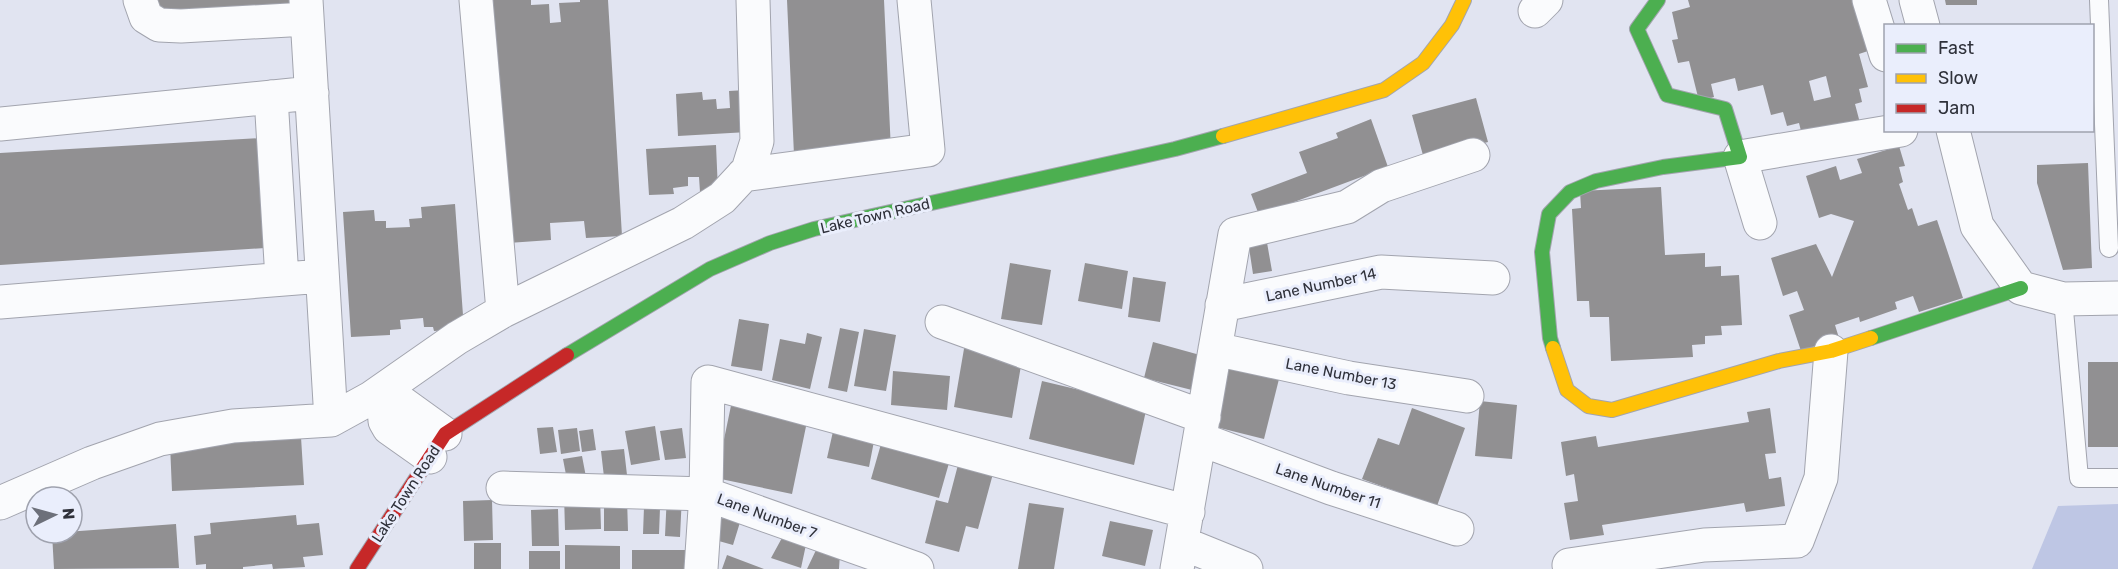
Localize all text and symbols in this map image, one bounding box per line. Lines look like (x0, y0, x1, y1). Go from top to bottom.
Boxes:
legend (1884, 24, 2094, 132)
text: Fast (1938, 37, 1974, 59)
text: Slow (1938, 67, 1978, 89)
text: Jam (1938, 97, 1975, 119)
street label: Lake Town Road (819, 195, 931, 237)
street label: Lane Number 14 (1264, 264, 1378, 306)
street label: Lane Number 13 (1284, 354, 1398, 394)
street label: Lake Town Road (368, 442, 444, 546)
street label: Lane Number 11 (1273, 460, 1383, 512)
north arrow (24, 485, 84, 545)
street label: Lane Number 7 (715, 490, 820, 542)
text: N (58, 507, 78, 520)

